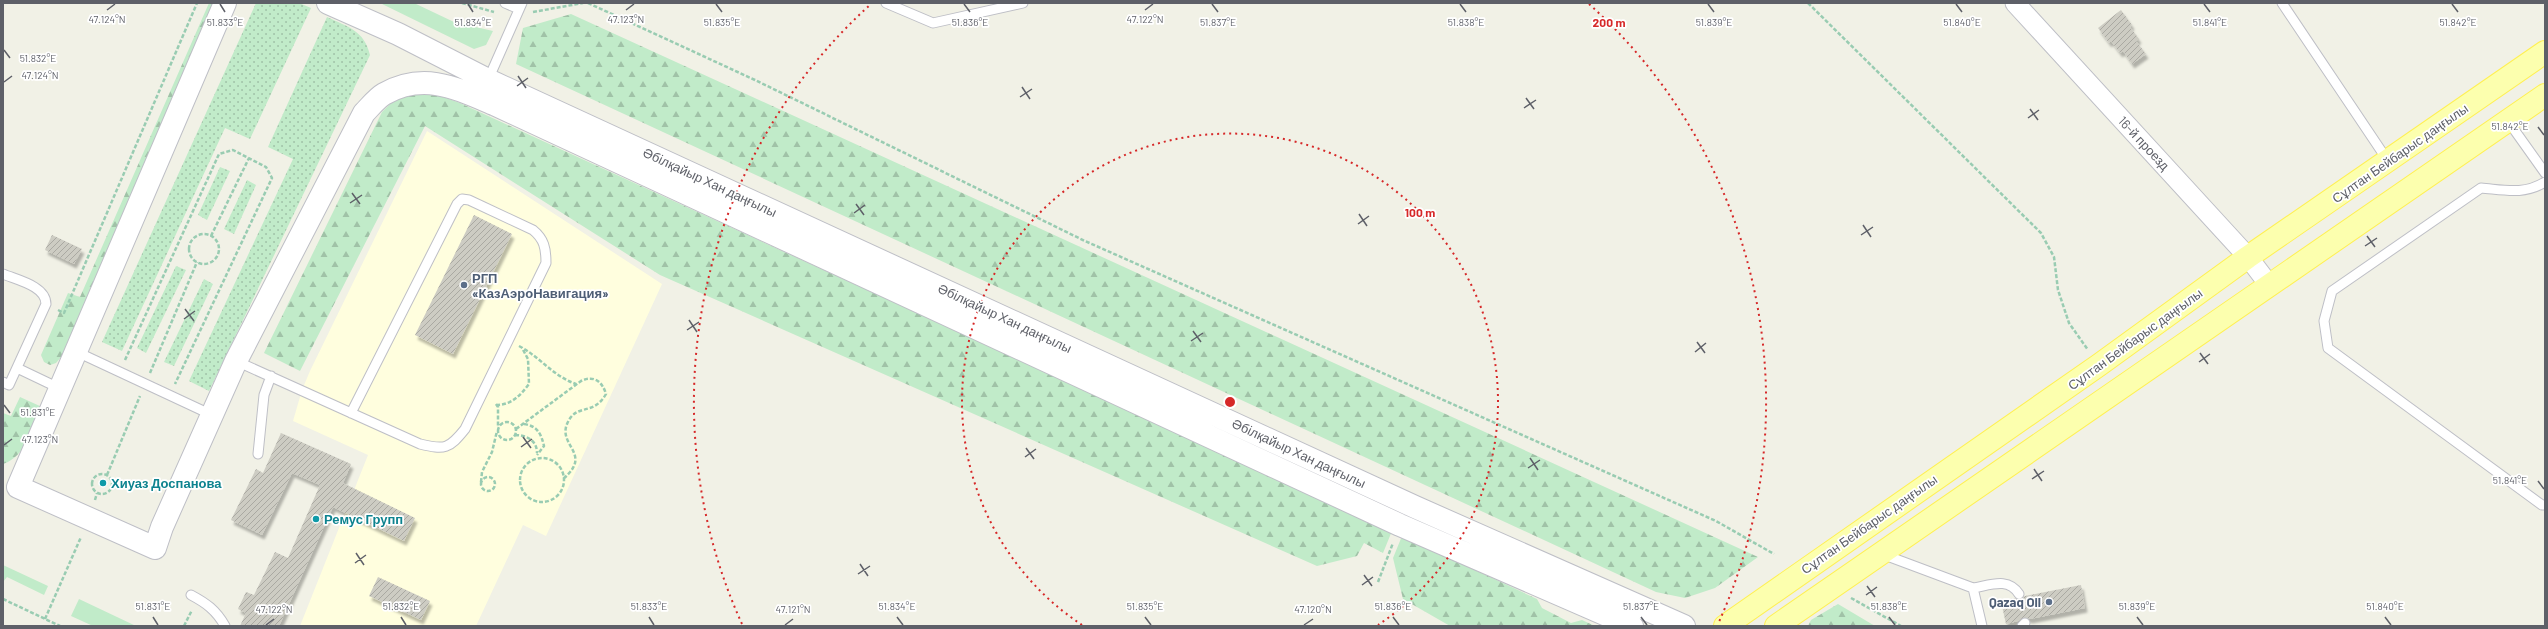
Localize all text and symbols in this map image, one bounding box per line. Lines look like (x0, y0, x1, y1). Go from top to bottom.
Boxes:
text: 47.124°N (88, 13, 126, 25)
text: 47.123°N (608, 13, 644, 25)
text: 47.122°N (1126, 13, 1164, 25)
text: 200 m (1593, 15, 1625, 29)
text: 51.833°E (207, 16, 243, 28)
text: 51.834°E (455, 16, 491, 28)
text: 51.835°E (704, 16, 740, 28)
text: 51.836°E (952, 16, 988, 28)
text: 51.837°E (1200, 16, 1236, 28)
text: 51.838°E (1448, 16, 1484, 28)
text: 51.839°E (1696, 16, 1732, 28)
text: 51.840°E (1943, 16, 1981, 28)
text: 51.841°E (2193, 16, 2227, 28)
text: 51.842°E (2439, 16, 2477, 28)
text: 51.832°E (20, 52, 56, 64)
text: 47.124°N (21, 69, 59, 81)
street label: Сұлтан Бейбарыс даңғылы (2329, 100, 2471, 206)
street label: 16-й проезд (2115, 113, 2173, 174)
text: 51.842°E (2491, 120, 2529, 132)
street label: Әбілқайыр Хан даңғылы (641, 144, 779, 220)
text: 100 m (1405, 205, 1435, 219)
place label: РГП «КазАэроНавигация» (472, 270, 609, 301)
marker: РГП «КазАэроНавигация» (459, 280, 469, 290)
street label: Әбілқайыр Хан даңғылы (936, 280, 1074, 356)
street label: Сұлтан Бейбарыс даңғылы (2065, 285, 2205, 393)
centre of rings (1223, 395, 1237, 409)
text: 51.831°E (21, 406, 55, 418)
street label: Әбілқайыр Хан даңғылы (1230, 415, 1368, 491)
text: 47.123°N (22, 433, 58, 445)
street label: Сұлтан Бейбарыс даңғылы (1798, 471, 1940, 577)
text: 51.841°E (2493, 474, 2527, 486)
place label: Хиуаз Доспанова (111, 475, 222, 491)
marker: Хиуаз Доспанова (98, 478, 108, 488)
place label: Ремус Групп (324, 511, 403, 527)
marker: Ремус Групп (311, 514, 321, 524)
place label: Qazaq Oil (1989, 594, 2041, 610)
marker: Qazaq Oil (2044, 597, 2054, 607)
text: 51.831°E (136, 600, 170, 612)
text: 51.832°E (383, 600, 419, 612)
text: 51.833°E (631, 600, 667, 612)
text: 51.834°E (879, 600, 915, 612)
text: 51.835°E (1127, 600, 1163, 612)
text: 51.836°E (1375, 600, 1411, 612)
text: 51.837°E (1623, 600, 1659, 612)
text: 51.838°E (1871, 600, 1907, 612)
text: 51.839°E (2119, 600, 2155, 612)
text: 51.840°E (2366, 600, 2404, 612)
text: 47.122°N (255, 603, 293, 615)
text: 47.121°N (775, 603, 811, 615)
text: 47.120°N (1294, 603, 1332, 615)

